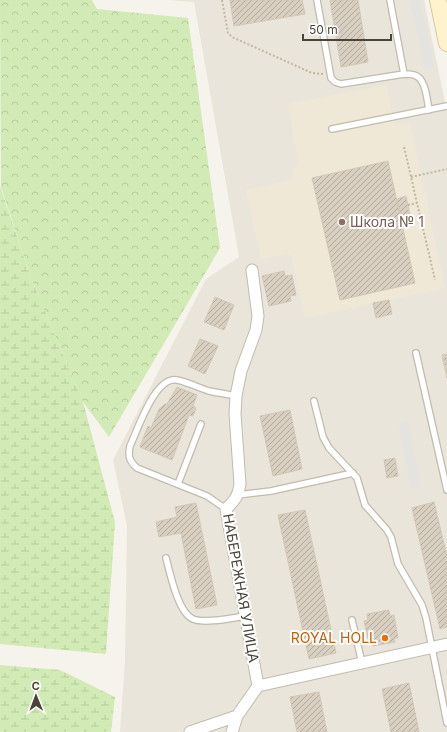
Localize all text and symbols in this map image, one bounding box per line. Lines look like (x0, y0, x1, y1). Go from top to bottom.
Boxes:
scale bar (303, 16, 391, 42)
text: 50 m (309, 22, 338, 37)
place label: Школа № 1 (350, 213, 424, 230)
marker: Школа № 1 (337, 217, 347, 227)
street label: НАБЕРЕЖНАЯ УЛИЦА (220, 512, 263, 664)
place label: ROYAL HOLL (291, 629, 377, 646)
marker: ROYAL HOLL (380, 633, 390, 643)
north arrow (16, 676, 56, 716)
text: С (32, 679, 40, 693)

